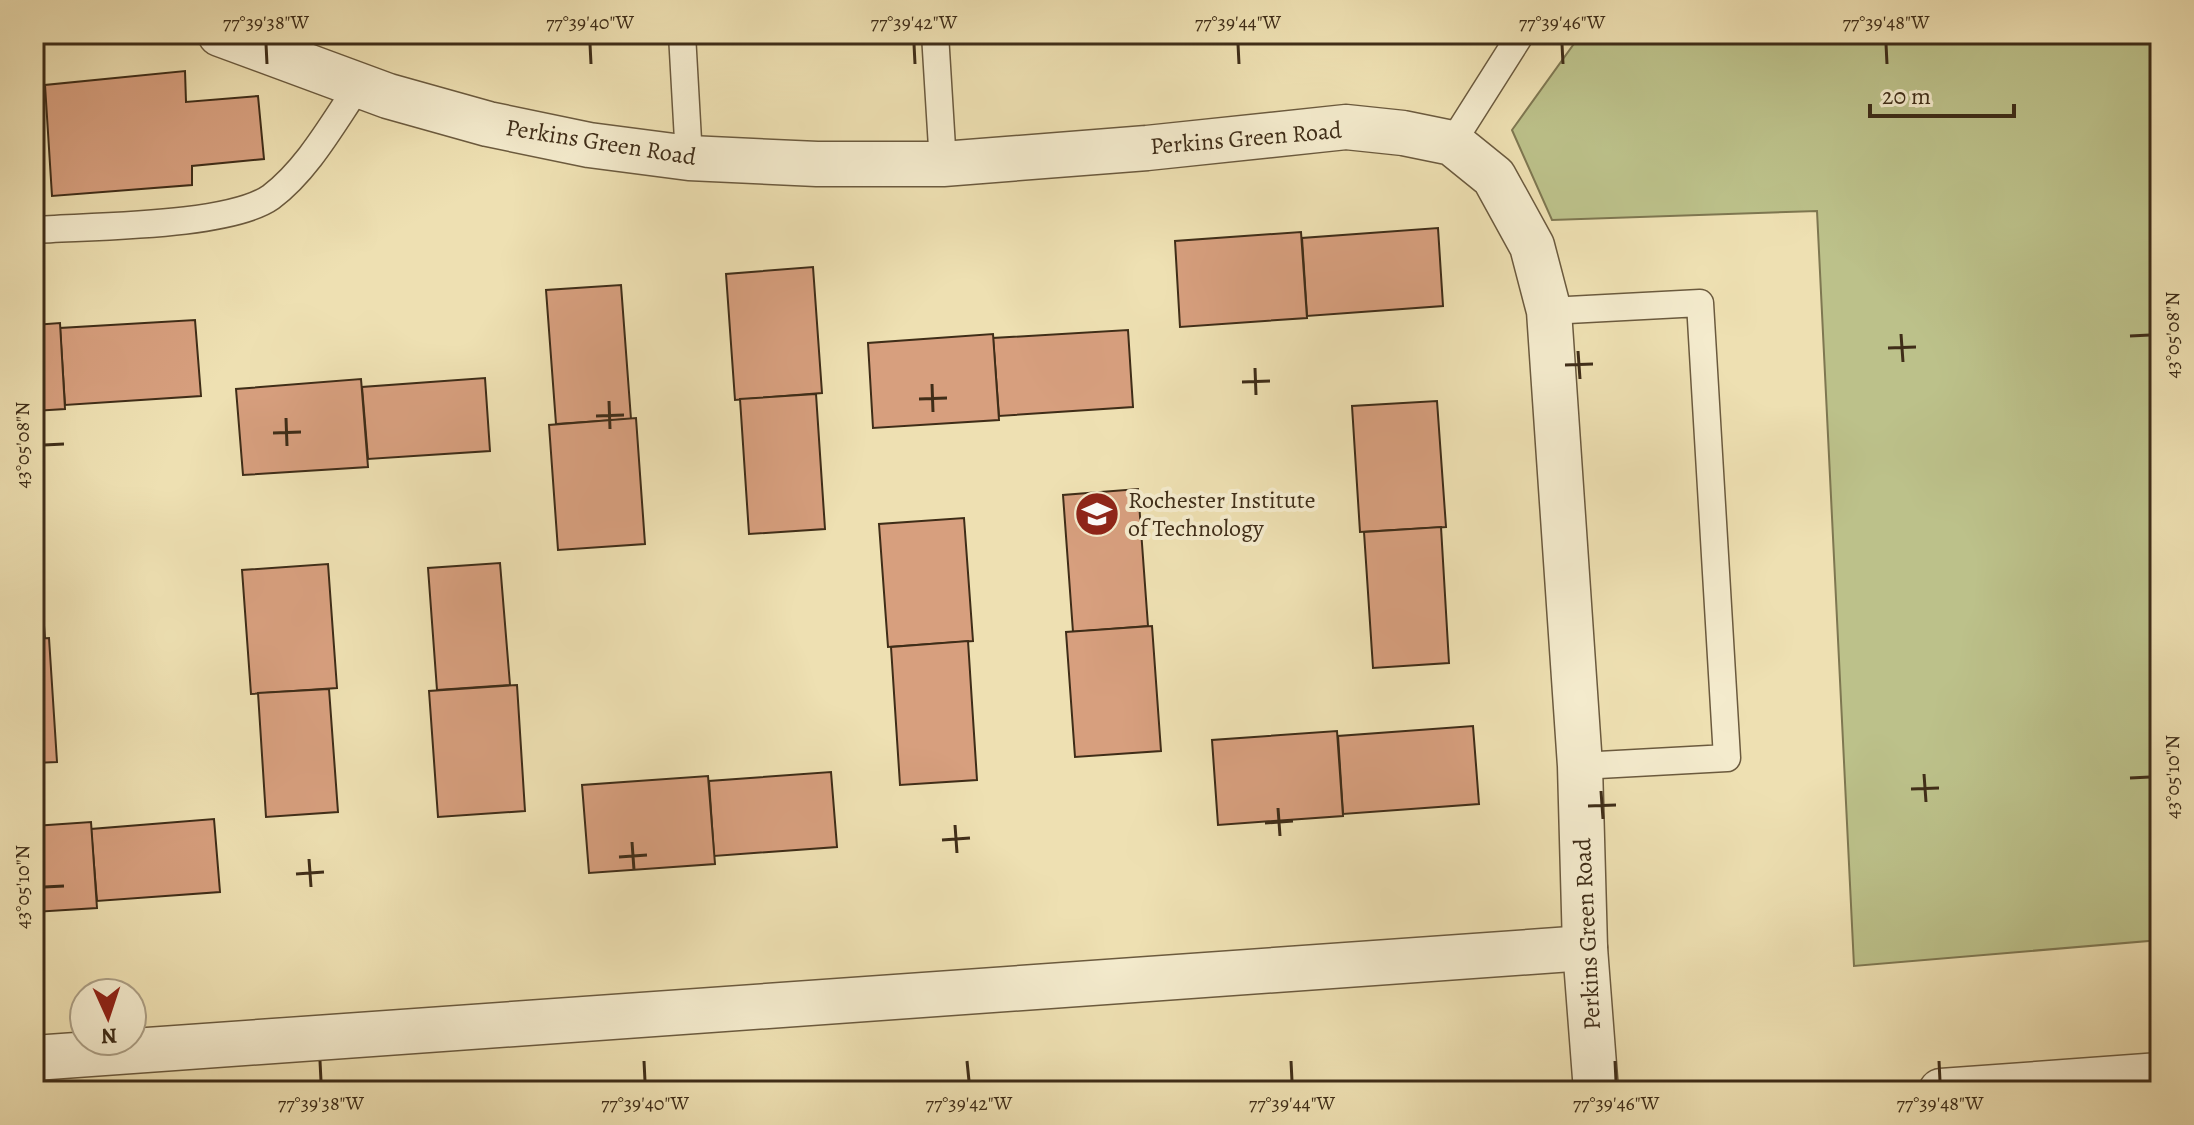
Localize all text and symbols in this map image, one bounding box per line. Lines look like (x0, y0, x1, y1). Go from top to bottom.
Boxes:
text: 77°39'38"W (223, 9, 310, 36)
text: 77°39'40"W (546, 9, 634, 36)
text: 77°39'42"W (871, 9, 958, 36)
text: 77°39'44"W (1195, 9, 1282, 36)
text: 77°39'46"W (1519, 9, 1606, 36)
text: 77°39'48"W (1842, 9, 1930, 36)
scale bar (1870, 68, 2014, 118)
text: 20 m (1882, 80, 1931, 112)
street label: Perkins Green Road (504, 111, 699, 173)
street label: Perkins Green Road (1149, 114, 1343, 162)
text: 43°05'08"N (2159, 292, 2186, 378)
text: 43°05'08"N (9, 402, 36, 488)
place label: Rochester Institute of Technology (1128, 484, 1315, 544)
school or university icon: Rochester Institute of Technology (1073, 490, 1121, 538)
text: 43°05'10"N (2159, 735, 2186, 819)
street label: Perkins Green Road (1566, 837, 1608, 1031)
text: 43°05'10"N (9, 845, 36, 929)
north arrow (68, 977, 148, 1057)
text: N (100, 1021, 118, 1051)
text: 77°39'38"W (278, 1090, 365, 1117)
text: 77°39'40"W (601, 1090, 689, 1117)
text: 77°39'42"W (926, 1090, 1013, 1117)
text: 77°39'44"W (1249, 1090, 1336, 1117)
text: 77°39'46"W (1573, 1090, 1660, 1117)
text: 77°39'48"W (1896, 1090, 1984, 1117)

